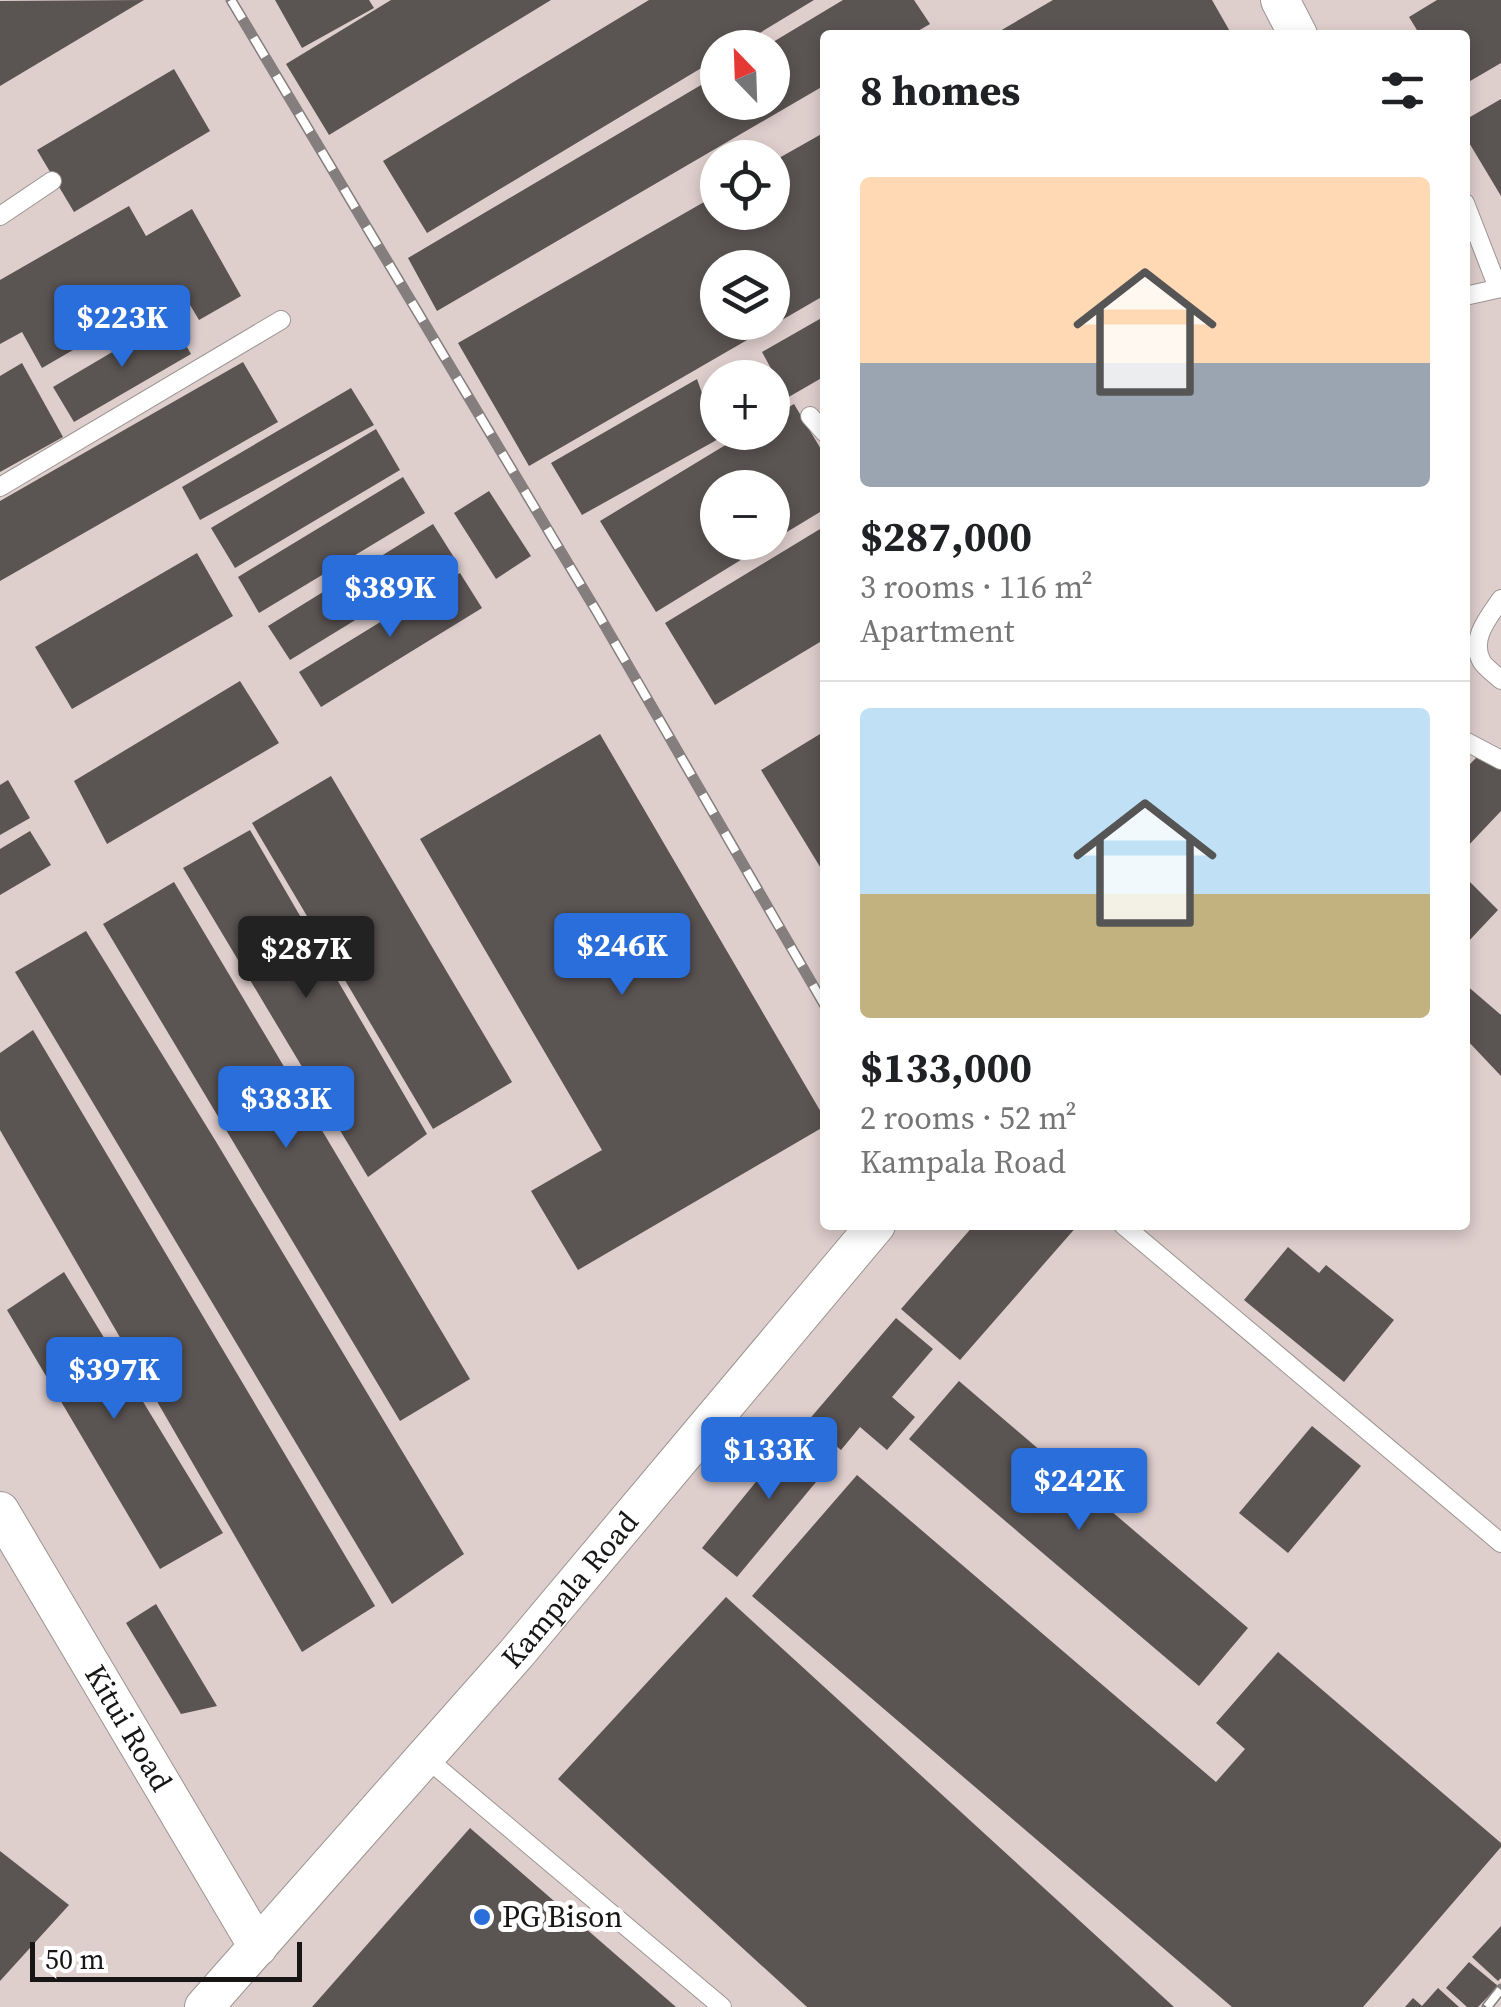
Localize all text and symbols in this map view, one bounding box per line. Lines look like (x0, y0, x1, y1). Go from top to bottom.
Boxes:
north arrow (700, 30, 790, 120)
map controls (700, 30, 790, 560)
text: 8 homes (860, 61, 1020, 119)
icon: filters (1375, 63, 1430, 118)
button: locate (700, 140, 790, 230)
icon: home (1055, 242, 1235, 422)
button: layers (700, 250, 790, 340)
pin: $223K (52, 285, 192, 370)
text: $223K (76, 295, 168, 339)
button: + (700, 360, 790, 450)
button: − (700, 470, 790, 560)
text: $287,000 (860, 507, 1032, 565)
pin: $389K (320, 555, 460, 640)
text: $389K (344, 565, 436, 609)
text: 3 rooms · 116 m² (860, 565, 1093, 609)
text: Apartment (860, 609, 1014, 653)
icon: home (1055, 773, 1235, 953)
pin: $246K (552, 913, 692, 998)
pin: $287K (236, 916, 376, 1001)
text: $246K (576, 923, 668, 967)
text: $287K (260, 926, 352, 970)
text: $133,000 (860, 1038, 1032, 1096)
pin: $383K (216, 1066, 356, 1151)
text: $383K (240, 1076, 332, 1120)
text: 2 rooms · 52 m² (860, 1096, 1077, 1140)
text: Kampala Road (860, 1140, 1066, 1184)
pin: $397K (44, 1337, 184, 1422)
text: $397K (68, 1347, 160, 1391)
pin: $133K (699, 1417, 839, 1502)
text: $133K (723, 1427, 815, 1471)
pin: $242K (1009, 1448, 1149, 1533)
text: $242K (1033, 1458, 1125, 1502)
street label: Kampala Road (492, 1502, 647, 1677)
street label: Kitui Road (75, 1657, 182, 1798)
place label: PG Bison (502, 1896, 623, 1937)
marker: PG Bison (471, 1906, 493, 1928)
scale bar (30, 1937, 302, 1982)
text: 50 m (45, 1940, 105, 1978)

